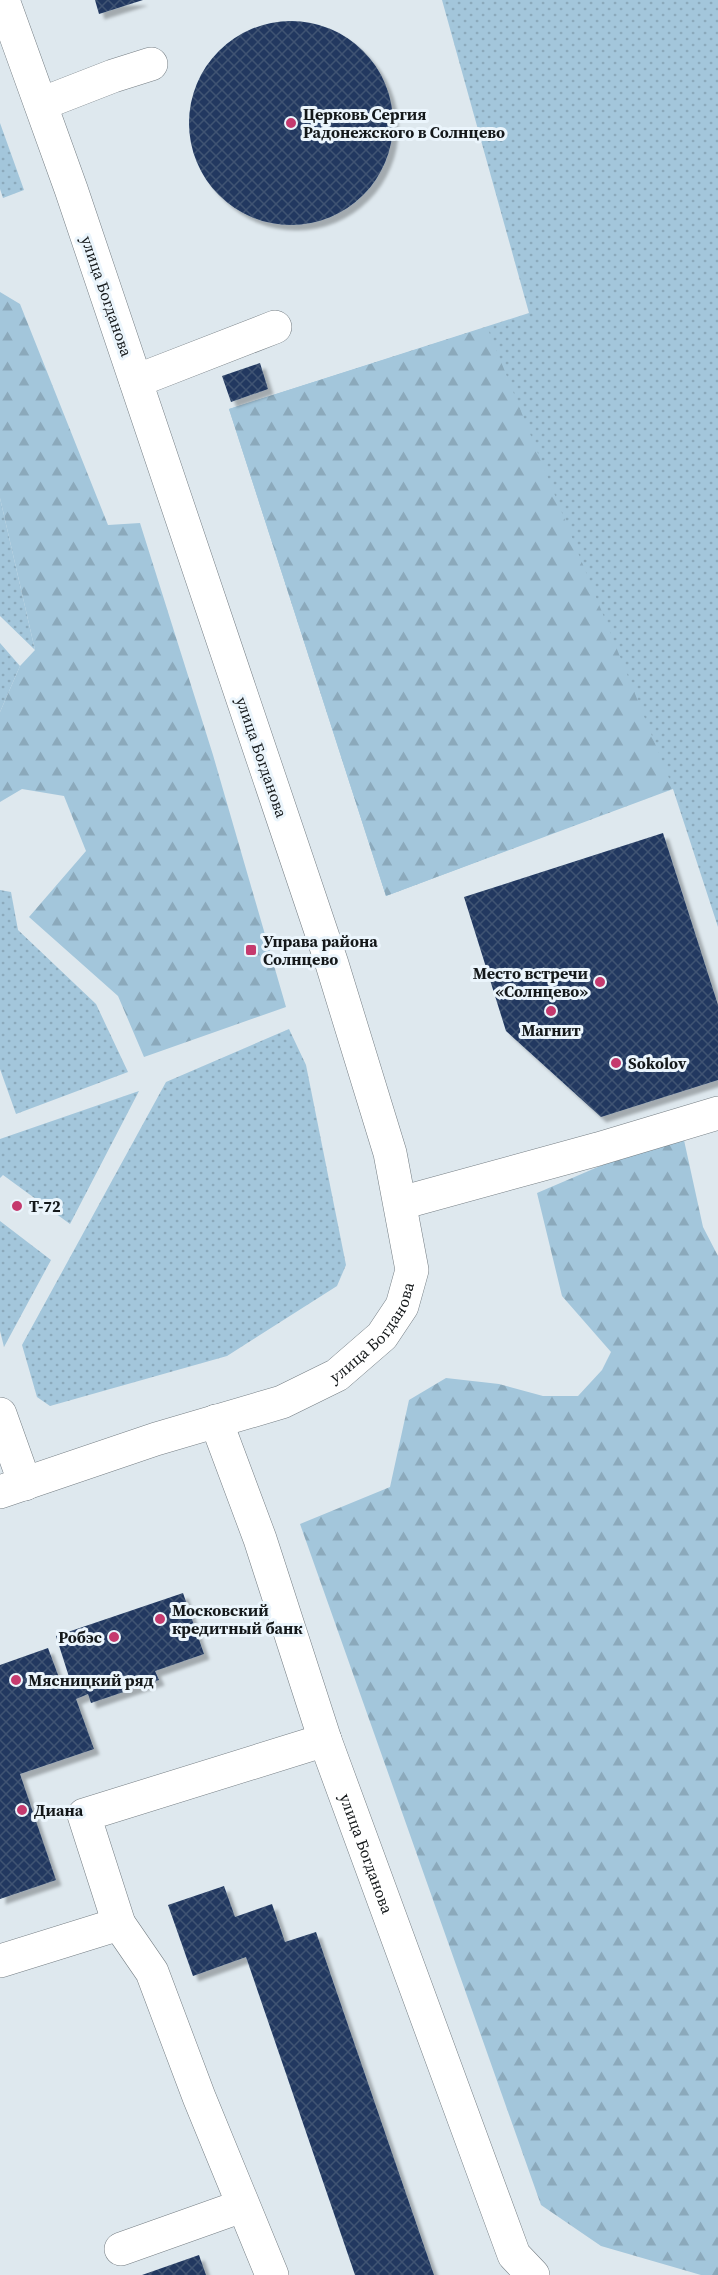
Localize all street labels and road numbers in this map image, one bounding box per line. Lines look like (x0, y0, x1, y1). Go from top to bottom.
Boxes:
street label: улица Богданова (76, 233, 138, 360)
street label: улица Богданова (231, 694, 293, 821)
street label: улица Богданова (326, 1279, 419, 1388)
street label: улица Богданова (335, 1790, 399, 1917)

